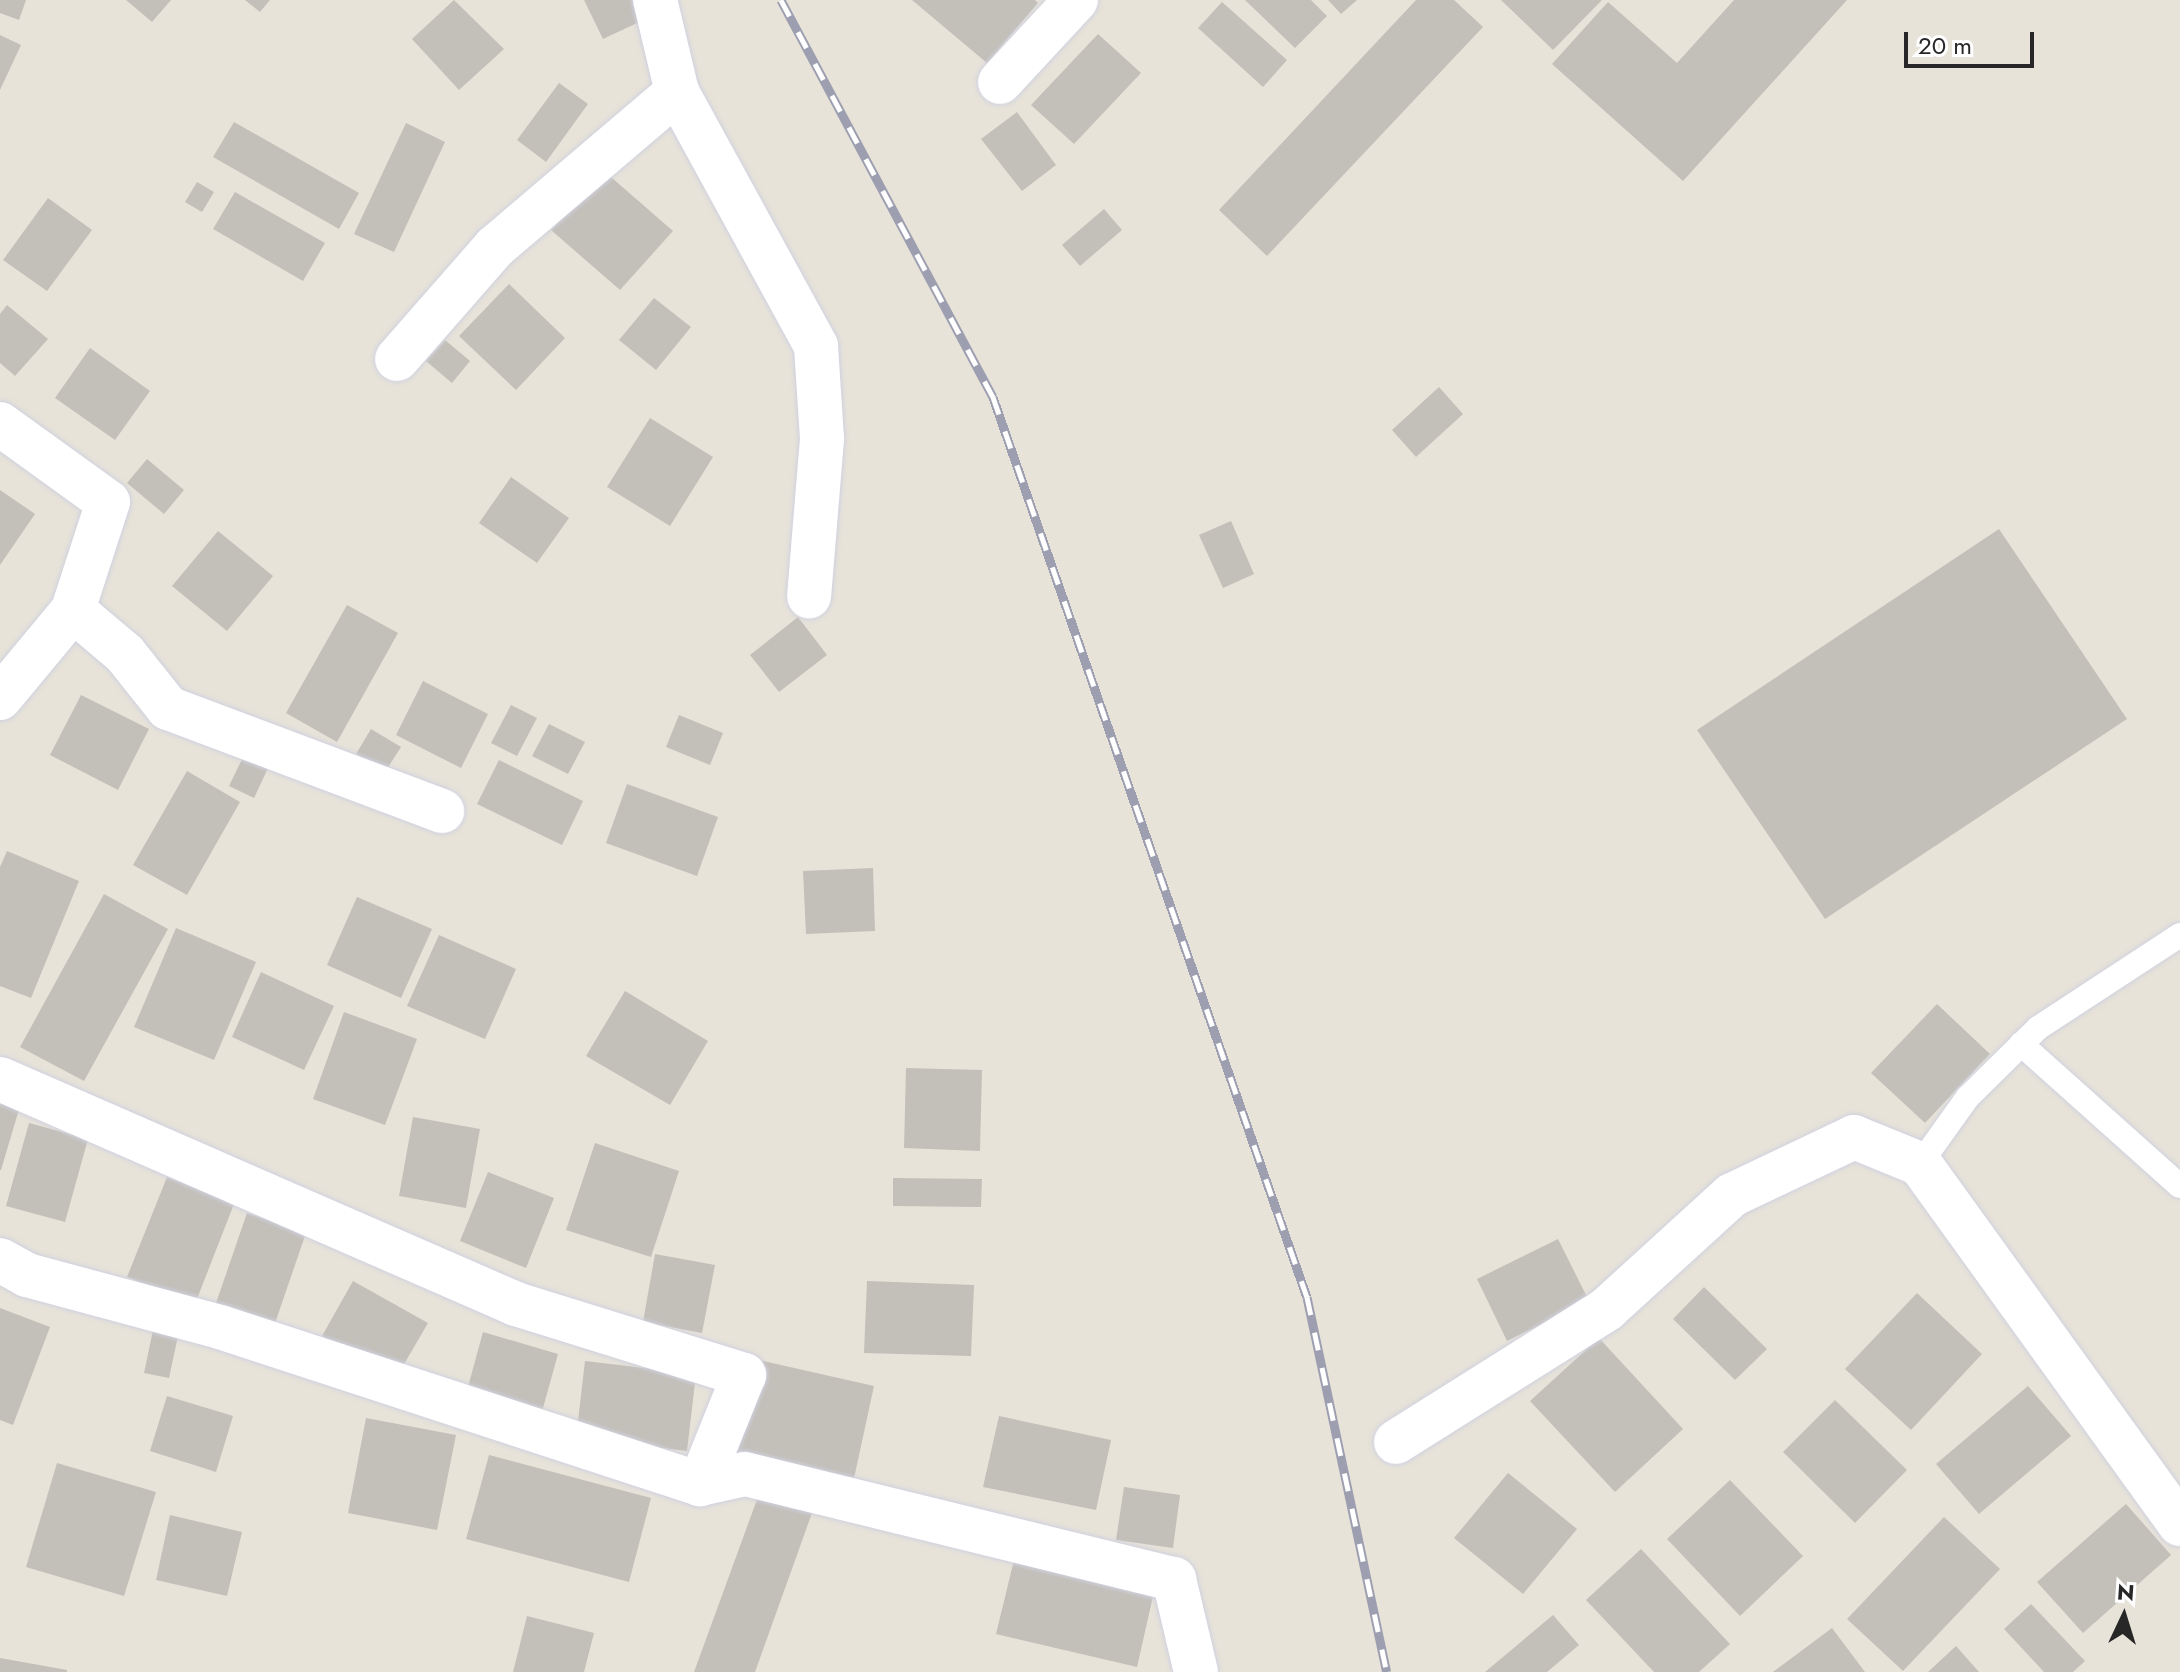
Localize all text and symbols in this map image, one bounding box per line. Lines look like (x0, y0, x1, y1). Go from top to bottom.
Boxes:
scale bar (1908, 16, 2038, 66)
text: 20 m (1918, 28, 1972, 63)
text: N (2116, 1575, 2136, 1609)
north arrow (2084, 1576, 2164, 1656)

